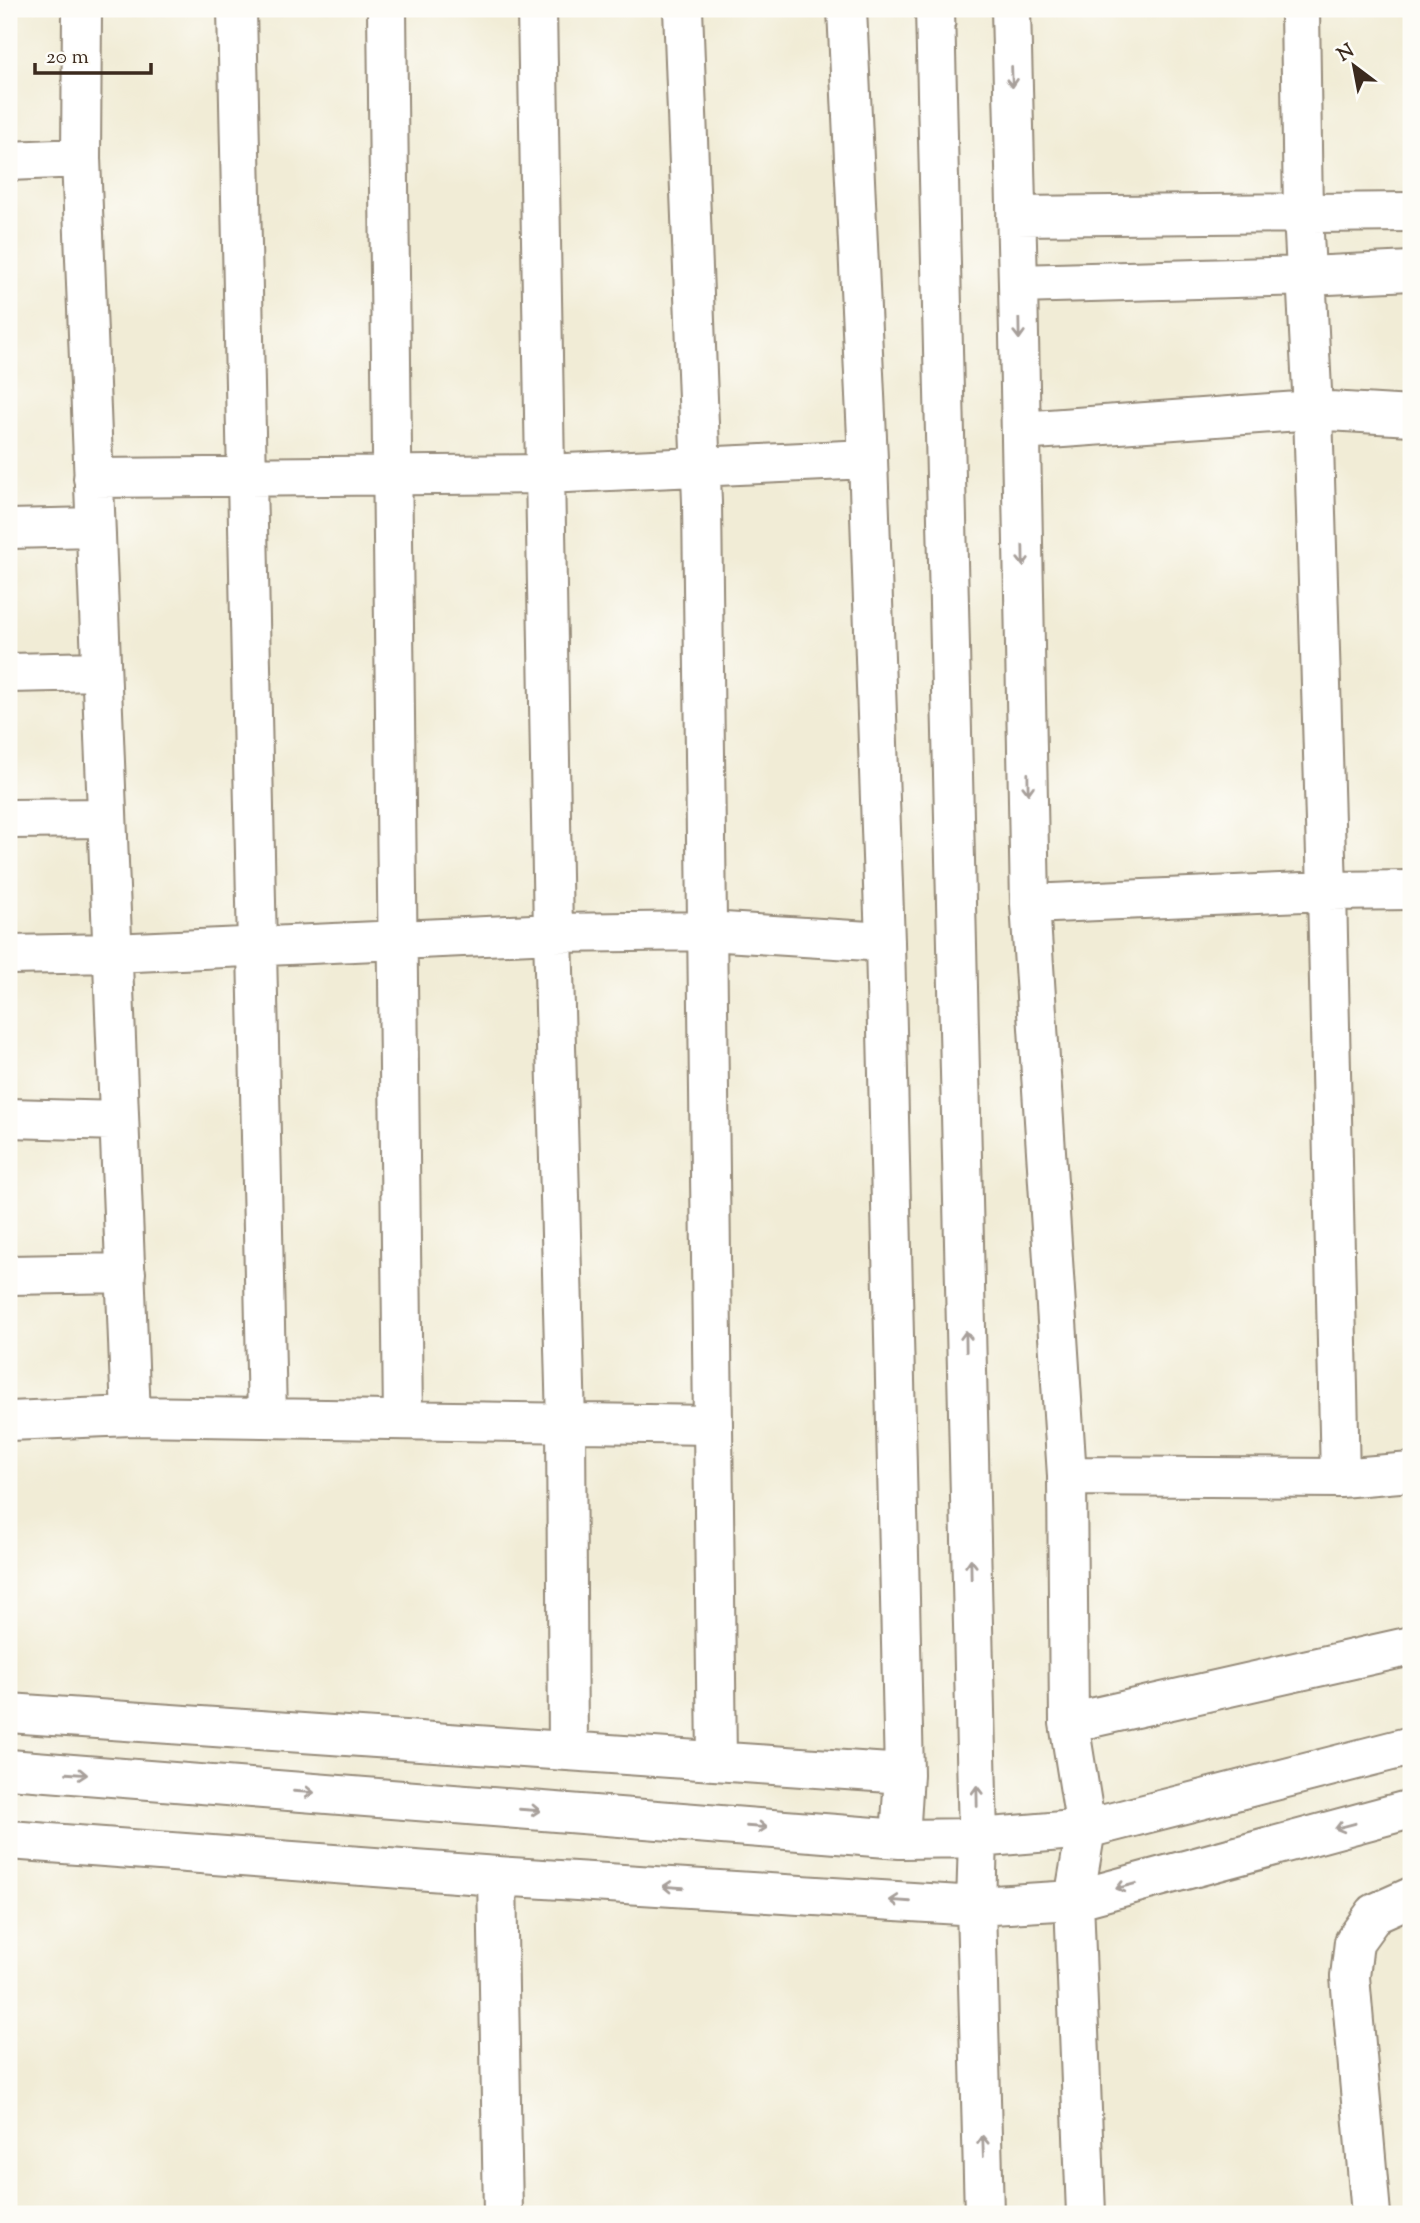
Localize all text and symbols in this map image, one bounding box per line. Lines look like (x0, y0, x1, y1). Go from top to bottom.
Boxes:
scale bar (35, 32, 150, 76)
north arrow (1318, 32, 1388, 102)
text: N (1333, 38, 1360, 69)
text: 20 m (46, 43, 89, 73)
one-way arrow (1006, 65, 1019, 88)
one-way arrow (1012, 317, 1026, 340)
one-way arrow (1016, 545, 1030, 568)
one-way arrow (1021, 772, 1034, 795)
one-way arrow (959, 1330, 973, 1353)
one-way arrow (965, 1557, 978, 1580)
one-way arrow (65, 1768, 88, 1781)
one-way arrow (970, 1785, 983, 1808)
one-way arrow (292, 1786, 314, 1799)
one-way arrow (519, 1803, 542, 1816)
one-way arrow (745, 1821, 768, 1834)
one-way arrow (1335, 1821, 1357, 1834)
one-way arrow (663, 1880, 685, 1893)
one-way arrow (1115, 1880, 1137, 1893)
one-way arrow (890, 1894, 912, 1907)
one-way arrow (976, 2135, 989, 2158)

